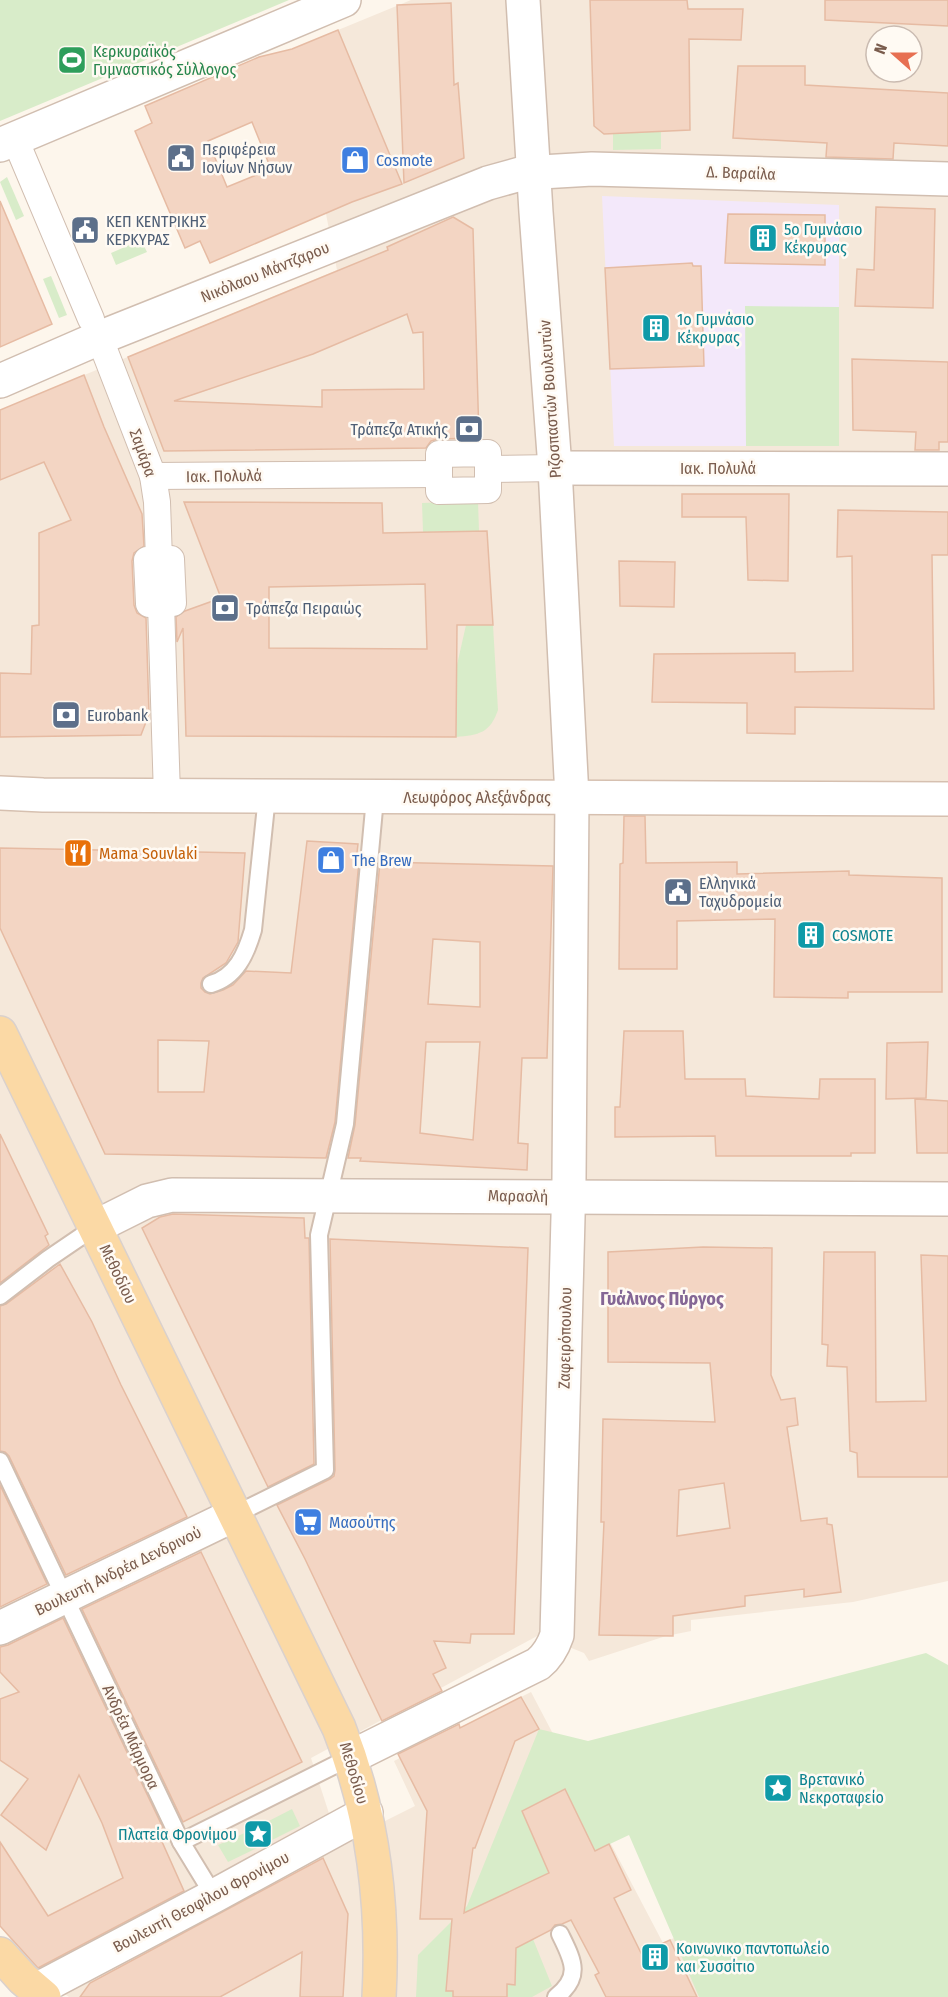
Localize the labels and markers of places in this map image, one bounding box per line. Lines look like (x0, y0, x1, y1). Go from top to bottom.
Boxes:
place label: Κερκυραϊκός Γυμναστικός Σύλλογος (93, 42, 236, 79)
sports icon: Κερκυραϊκός Γυμναστικός Σύλλογος (56, 44, 88, 76)
place label: Περιφέρεια Ιονίων Νήσων (202, 140, 292, 177)
public building icon: Περιφέρεια Ιονίων Νήσων (165, 142, 197, 174)
shop icon: Cosmote (339, 144, 371, 176)
place label: Cosmote (376, 151, 433, 170)
place label: ΚΕΠ ΚΕΝΤΡΙΚΗΣ ΚΕΡΚΥΡΑΣ (106, 212, 206, 249)
public building icon: ΚΕΠ ΚΕΝΤΡΙΚΗΣ ΚΕΡΚΥΡΑΣ (69, 214, 101, 246)
place label: 5ο Γυμνάσιο Κέκρυρας (784, 220, 862, 257)
building icon: 5ο Γυμνάσιο Κέκρυρας (747, 222, 779, 254)
place label: 1ο Γυμνάσιο Κέκρυρας (677, 310, 754, 347)
building icon: 1ο Γυμνάσιο Κέκρυρας (640, 312, 672, 344)
bank icon: Τράπεζα Ατικής (453, 413, 485, 445)
place label: Τράπεζα Ατικής (350, 420, 448, 439)
bank icon: Τράπεζα Πειραιώς (209, 592, 241, 624)
place label: Τράπεζα Πειραιώς (246, 599, 362, 618)
bank icon: Eurobank (50, 699, 82, 731)
place label: Eurobank (87, 706, 149, 725)
restaurant icon: Mama Souvlaki (62, 837, 94, 869)
place label: Mama Souvlaki (99, 844, 197, 863)
shop icon: The Brew (315, 844, 347, 876)
place label: The Brew (352, 851, 412, 870)
place label: Ελληνικά Ταχυδρομεία (699, 874, 782, 911)
public building icon: Ελληνικά Ταχυδρομεία (662, 876, 694, 908)
building icon: COSMOTE (795, 919, 827, 951)
place label: COSMOTE (832, 926, 893, 945)
supermarket icon: Μασούτης (292, 1506, 324, 1538)
place label: Μασούτης (329, 1513, 396, 1532)
place label: Βρετανικό Νεκροταφείο (799, 1770, 884, 1807)
place icon: Βρετανικό Νεκροταφείο (762, 1772, 794, 1804)
place icon: Πλατεία Φρονίμου (242, 1818, 274, 1850)
place label: Πλατεία Φρονίμου (118, 1825, 237, 1844)
place label: Κοινωνικο παντοπωλείο και Συσσίτιο (676, 1939, 830, 1976)
building icon: Κοινωνικο παντοπωλείο και Συσσίτιο (639, 1941, 671, 1973)

